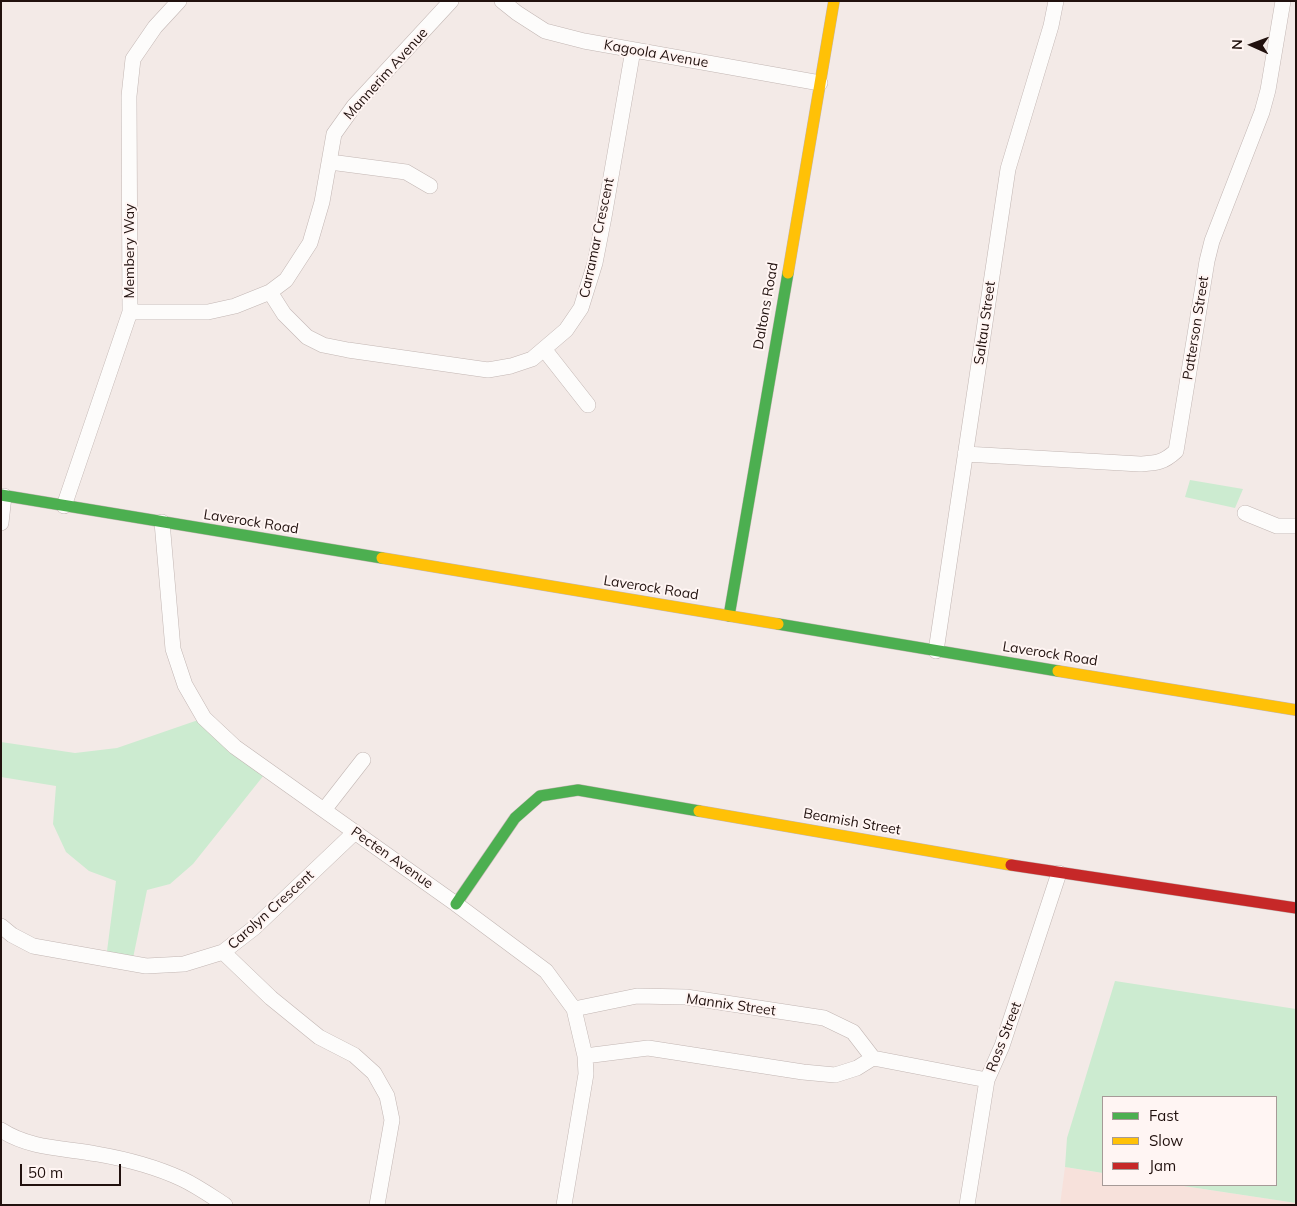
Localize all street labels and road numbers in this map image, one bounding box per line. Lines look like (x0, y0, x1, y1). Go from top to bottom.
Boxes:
street label: Mannerim Avenue (340, 25, 432, 123)
street label: Kagoola Avenue (602, 37, 710, 71)
street label: Carramar Crescent (576, 176, 618, 300)
street label: Membery Way (122, 203, 138, 299)
street label: Daltons Road (750, 261, 782, 351)
street label: Patterson Street (1180, 275, 1212, 381)
street label: Saltau Street (971, 280, 999, 366)
street label: Laverock Road (202, 506, 300, 538)
street label: Laverock Road (602, 572, 700, 604)
street label: Laverock Road (1001, 638, 1099, 670)
street label: Beamish Street (802, 805, 902, 839)
street label: Pecten Avenue (348, 823, 436, 893)
street label: Carolyn Crescent (225, 867, 317, 953)
street label: Mannix Street (685, 990, 777, 1020)
street label: Ross Street (983, 1000, 1025, 1074)

